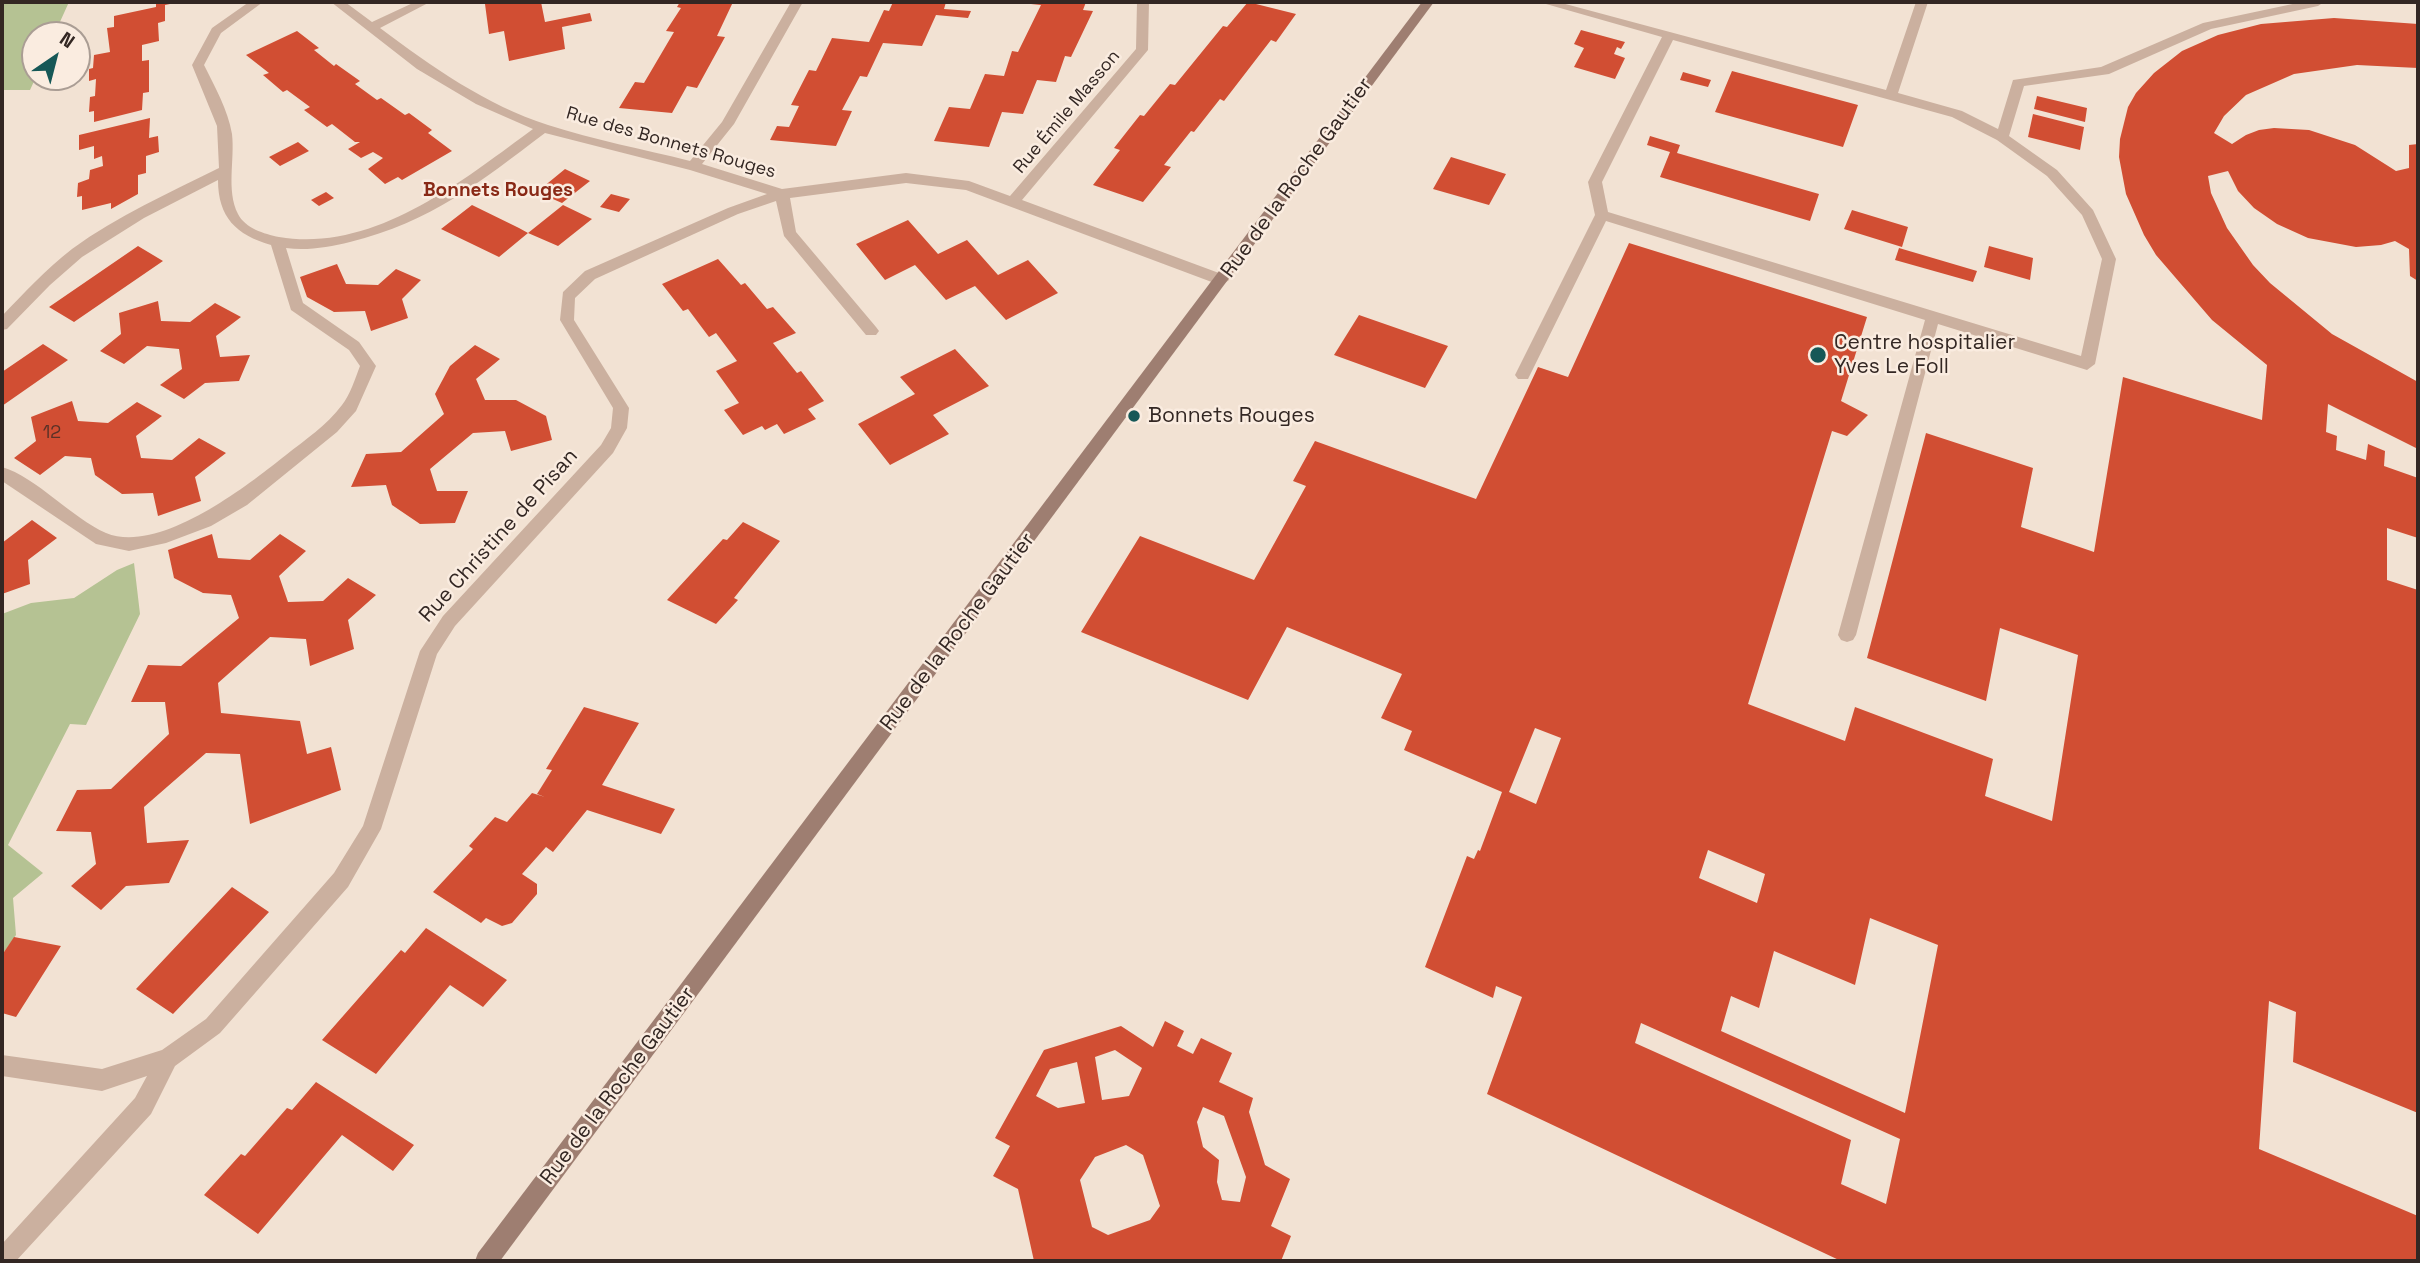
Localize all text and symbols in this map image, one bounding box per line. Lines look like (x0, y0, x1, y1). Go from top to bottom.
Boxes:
north arrow (21, 21, 91, 91)
text: N (55, 26, 80, 54)
street label: Rue Émile Masson (1009, 46, 1125, 178)
street label: Rue de la Roche Gautier (1216, 73, 1378, 283)
street label: Rue des Bonnets Rouges (564, 103, 778, 183)
district label: Bonnets Rouges (423, 180, 573, 202)
place label: Centre hospitalier Yves Le Foll (1834, 330, 2015, 380)
marker: Centre hospitalier Yves Le Foll (1808, 345, 1828, 365)
place label: Bonnets Rouges (1148, 403, 1315, 429)
marker: Bonnets Rouges (1126, 408, 1142, 424)
house number: 12 (43, 422, 61, 444)
street label: Rue Christine de Pisan (414, 444, 584, 628)
street label: Rue de la Roche Gautier (875, 528, 1041, 736)
street label: Rue de la Roche Gautier (535, 982, 701, 1190)

